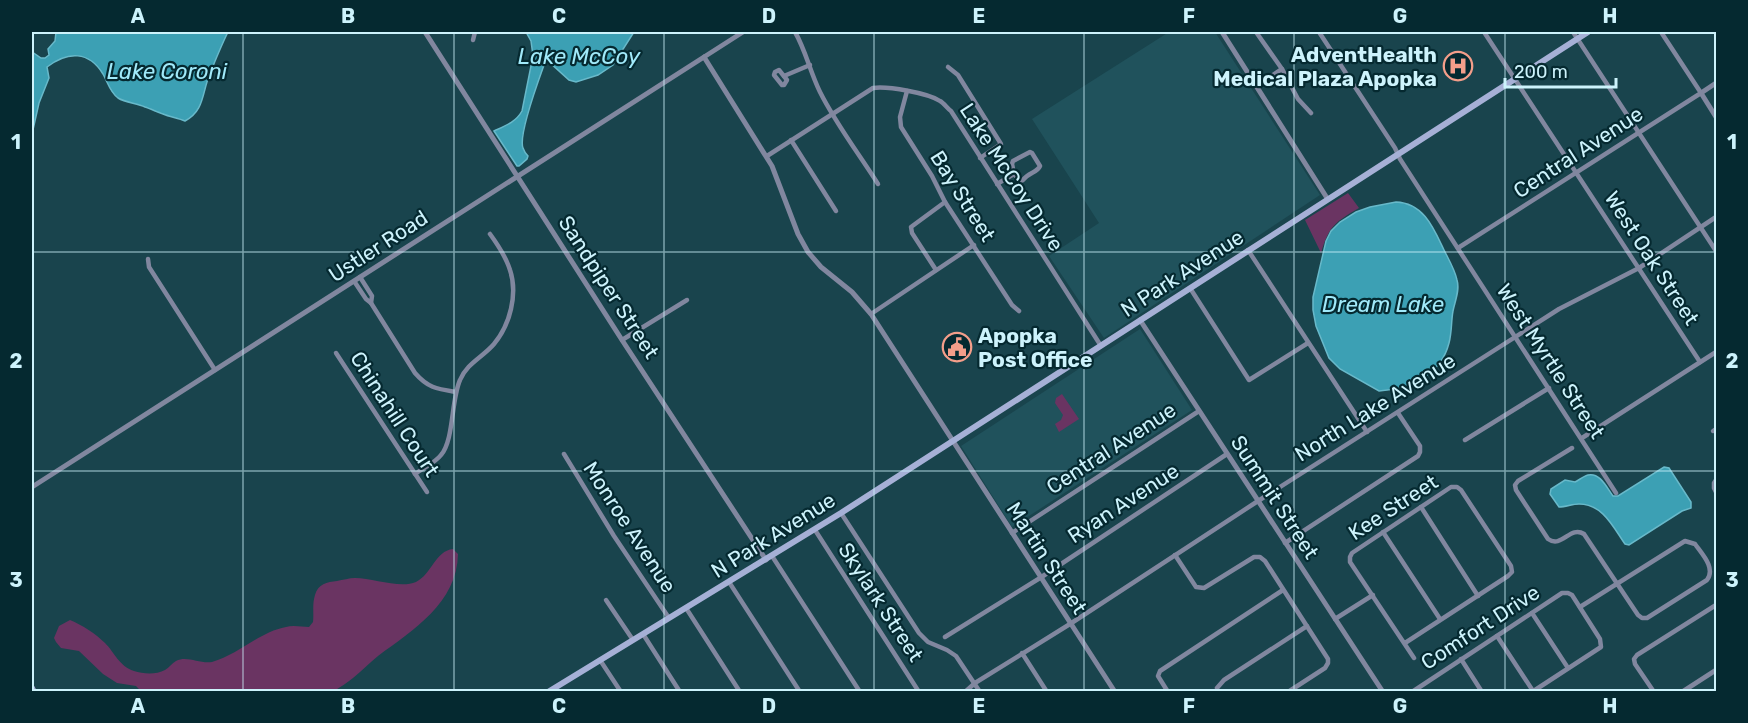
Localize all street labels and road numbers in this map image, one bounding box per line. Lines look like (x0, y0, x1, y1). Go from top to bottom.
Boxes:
street label: Lake McCoy Drive (955, 98, 1069, 256)
street label: Central Avenue (1509, 101, 1647, 203)
street label: Bay Street (925, 146, 1001, 246)
street label: West Oak Street (1599, 186, 1705, 330)
street label: Ustler Road (324, 205, 432, 287)
street label: Sandpiper Street (554, 211, 664, 363)
street label: N Park Avenue (1116, 224, 1248, 322)
street label: West Myrtle Street (1492, 279, 1610, 443)
street label: Chinahill Court (345, 347, 445, 481)
street label: North Lake Avenue (1290, 348, 1460, 466)
street label: Central Avenue (1042, 397, 1180, 499)
street label: Summit Street (1226, 431, 1324, 563)
street label: Monroe Avenue (578, 457, 682, 597)
street label: Ryan Avenue (1063, 458, 1183, 548)
street label: Kee Street (1344, 469, 1442, 545)
street label: N Park Avenue (706, 487, 840, 583)
street label: Martin Street (1002, 497, 1092, 619)
street label: Skylark Street (833, 538, 929, 666)
street label: Comfort Drive (1416, 579, 1544, 675)

